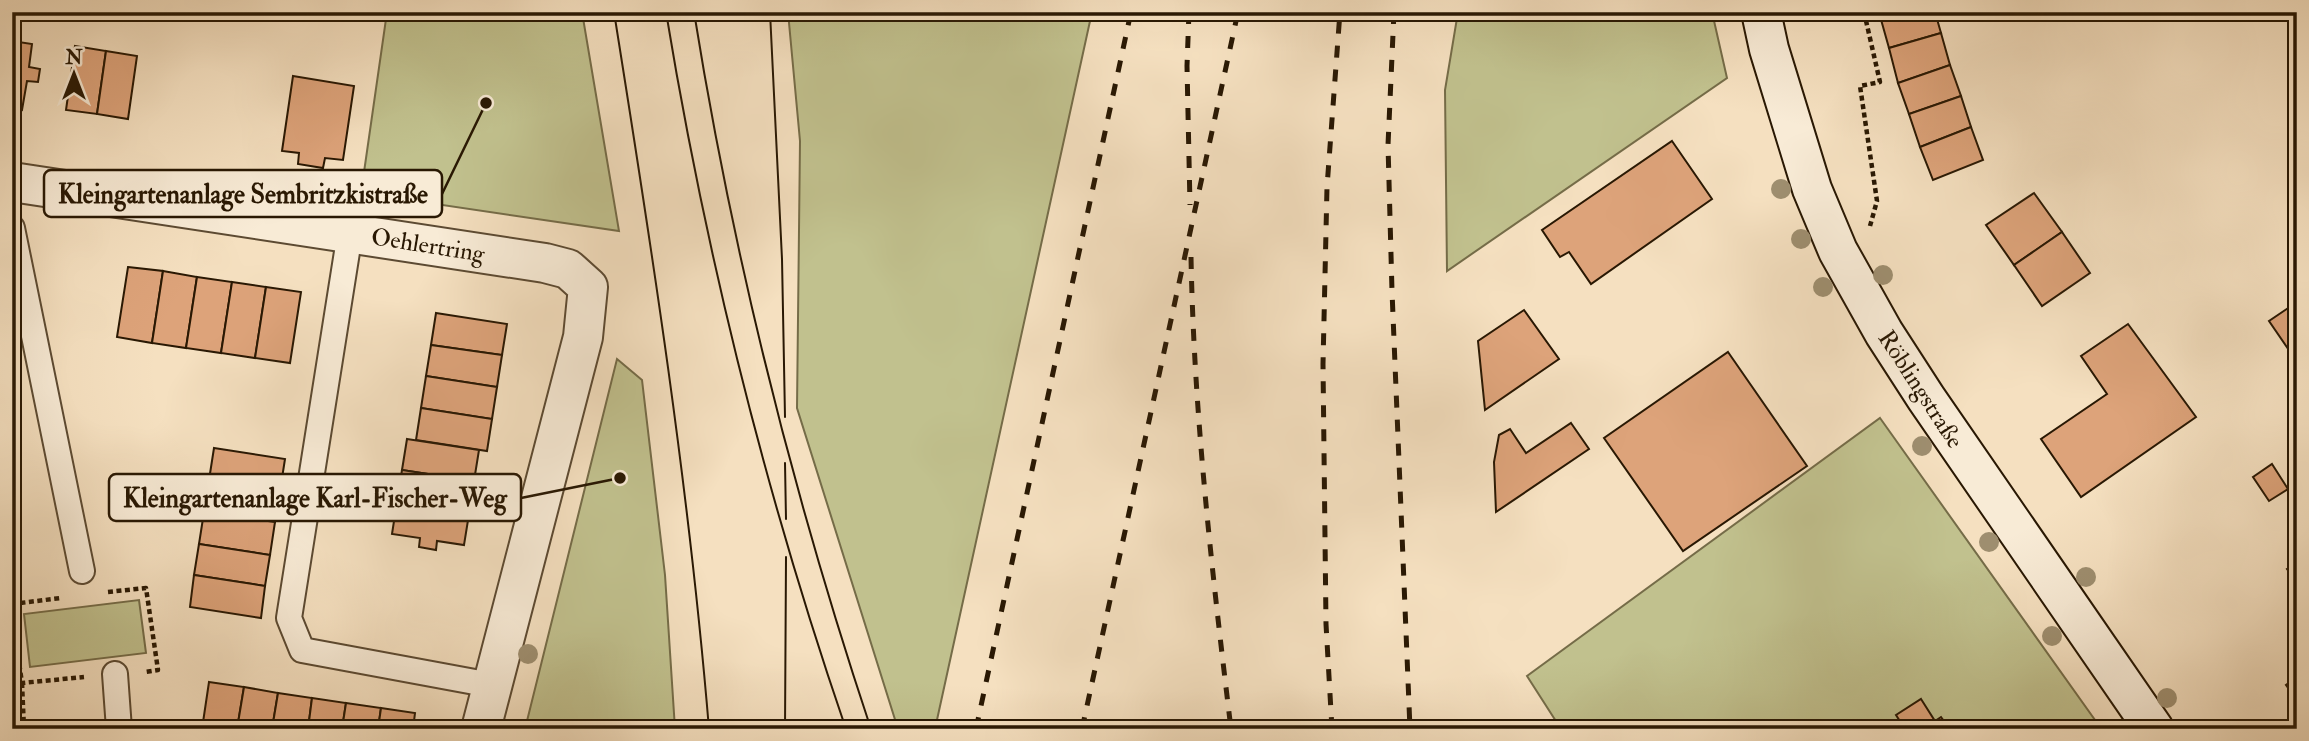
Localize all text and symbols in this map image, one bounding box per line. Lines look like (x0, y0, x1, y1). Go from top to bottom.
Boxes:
north arrow (38, 38, 108, 108)
text: N (64, 46, 83, 70)
callout: Kleingartenanlage Sembritzkistraße (44, 170, 442, 217)
text: Kleingartenanlage Sembritzkistraße (58, 179, 428, 212)
street label: Oehlertring (369, 221, 488, 270)
street label: Röblingstraße (1871, 324, 1970, 454)
callout: Kleingartenanlage Karl-Fischer-Weg (109, 474, 521, 521)
text: Kleingartenanlage Karl-Fischer-Weg (123, 483, 508, 516)

